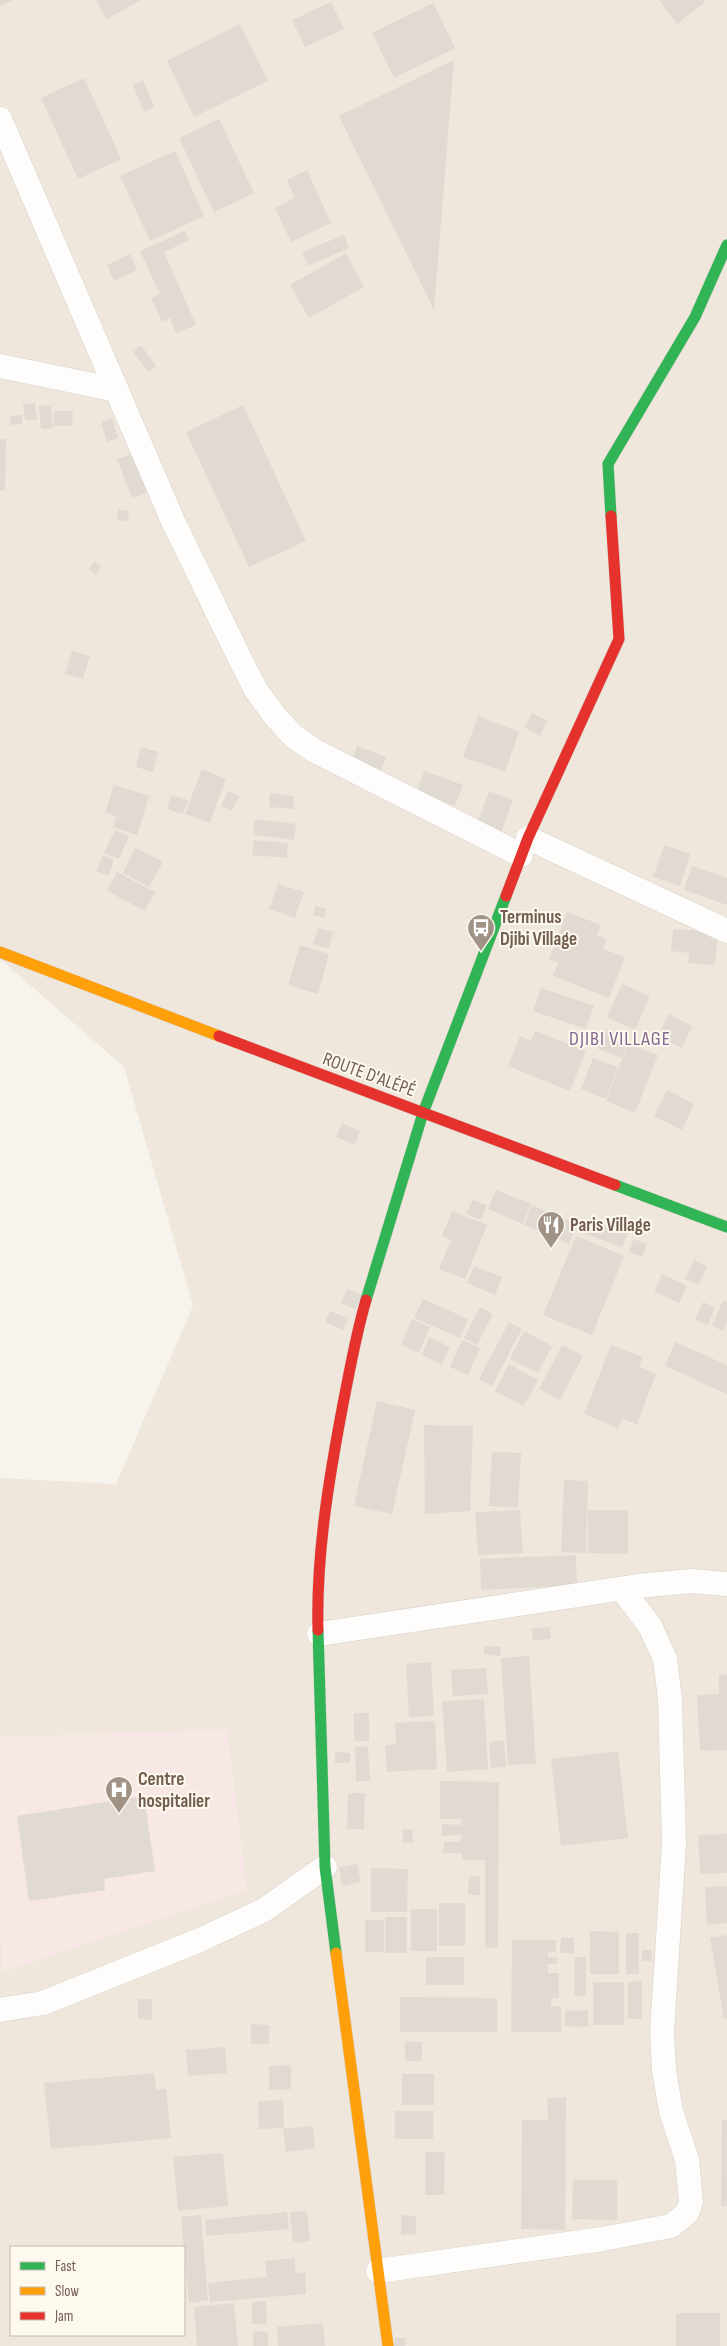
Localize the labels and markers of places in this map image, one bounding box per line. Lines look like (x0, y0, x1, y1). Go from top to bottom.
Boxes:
place label: Terminus Djibi Village (500, 906, 577, 951)
bus stop icon: Terminus Djibi Village (466, 913, 496, 952)
restaurant icon: Paris Village (536, 1210, 566, 1249)
place label: Paris Village (570, 1214, 651, 1237)
place label: Centre hospitalier (138, 1768, 210, 1813)
hospital icon: Centre hospitalier (104, 1775, 134, 1814)

